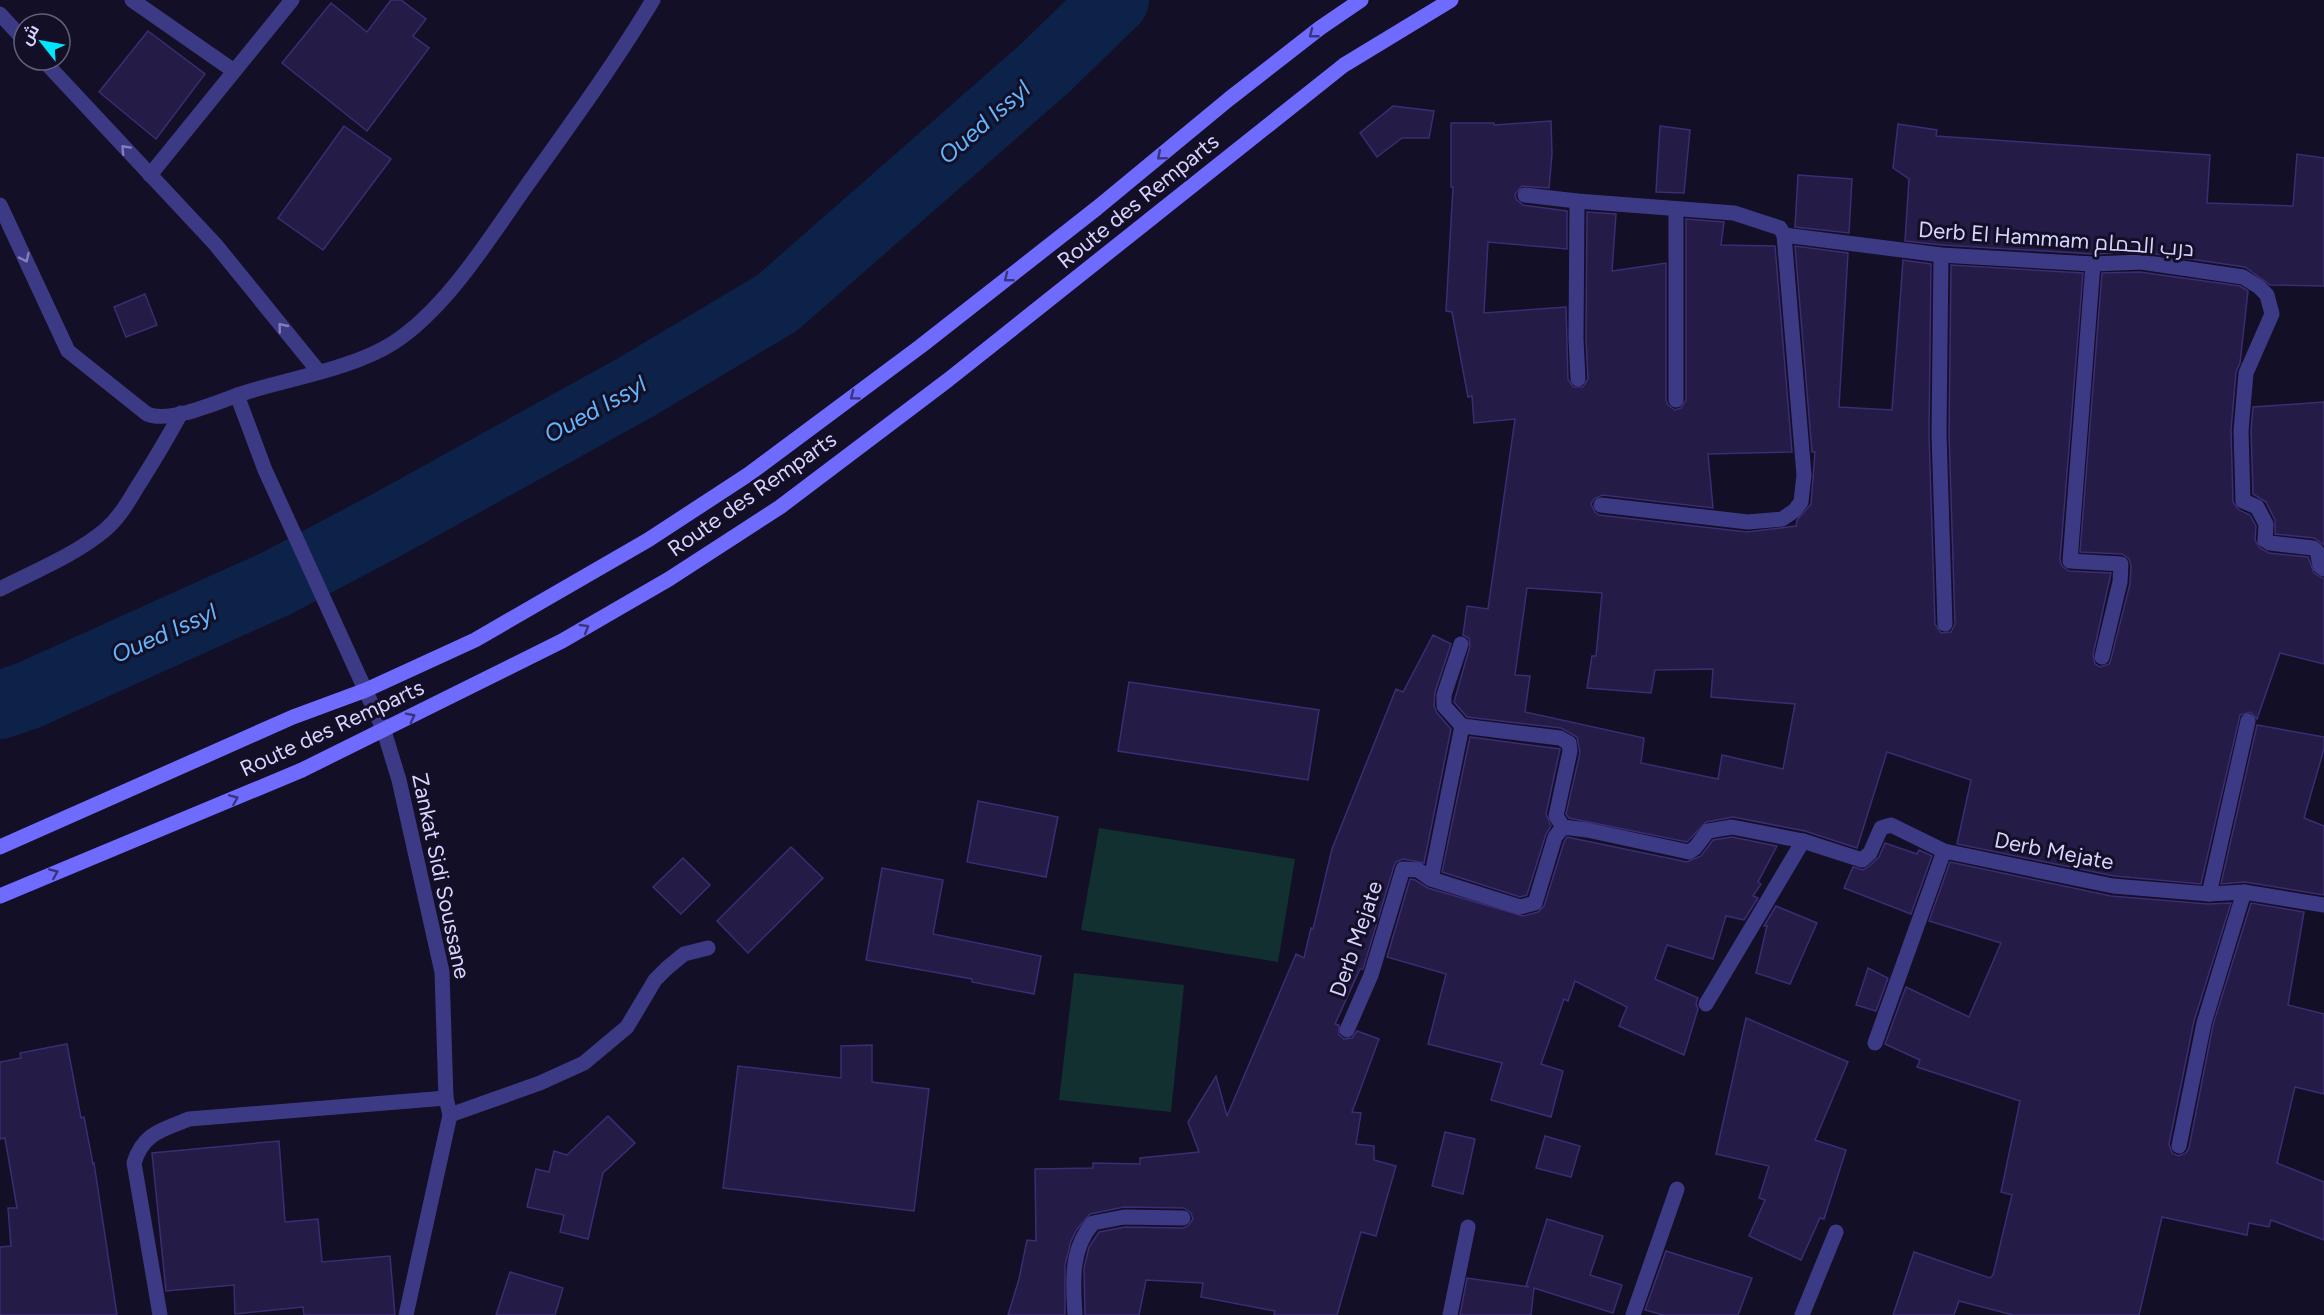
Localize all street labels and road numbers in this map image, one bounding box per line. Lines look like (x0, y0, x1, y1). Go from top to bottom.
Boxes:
street label: Route des Remparts (1052, 128, 1224, 274)
street label: Derb El Hammam درب الحمام (1917, 216, 2195, 264)
street label: Route des Remparts (662, 426, 842, 562)
street label: Route des Remparts (236, 674, 428, 782)
street label: Zankat Sidi Soussane (406, 771, 476, 981)
street label: Derb Mejate (1992, 826, 2116, 876)
street label: Derb Mejate (1324, 877, 1388, 1001)

